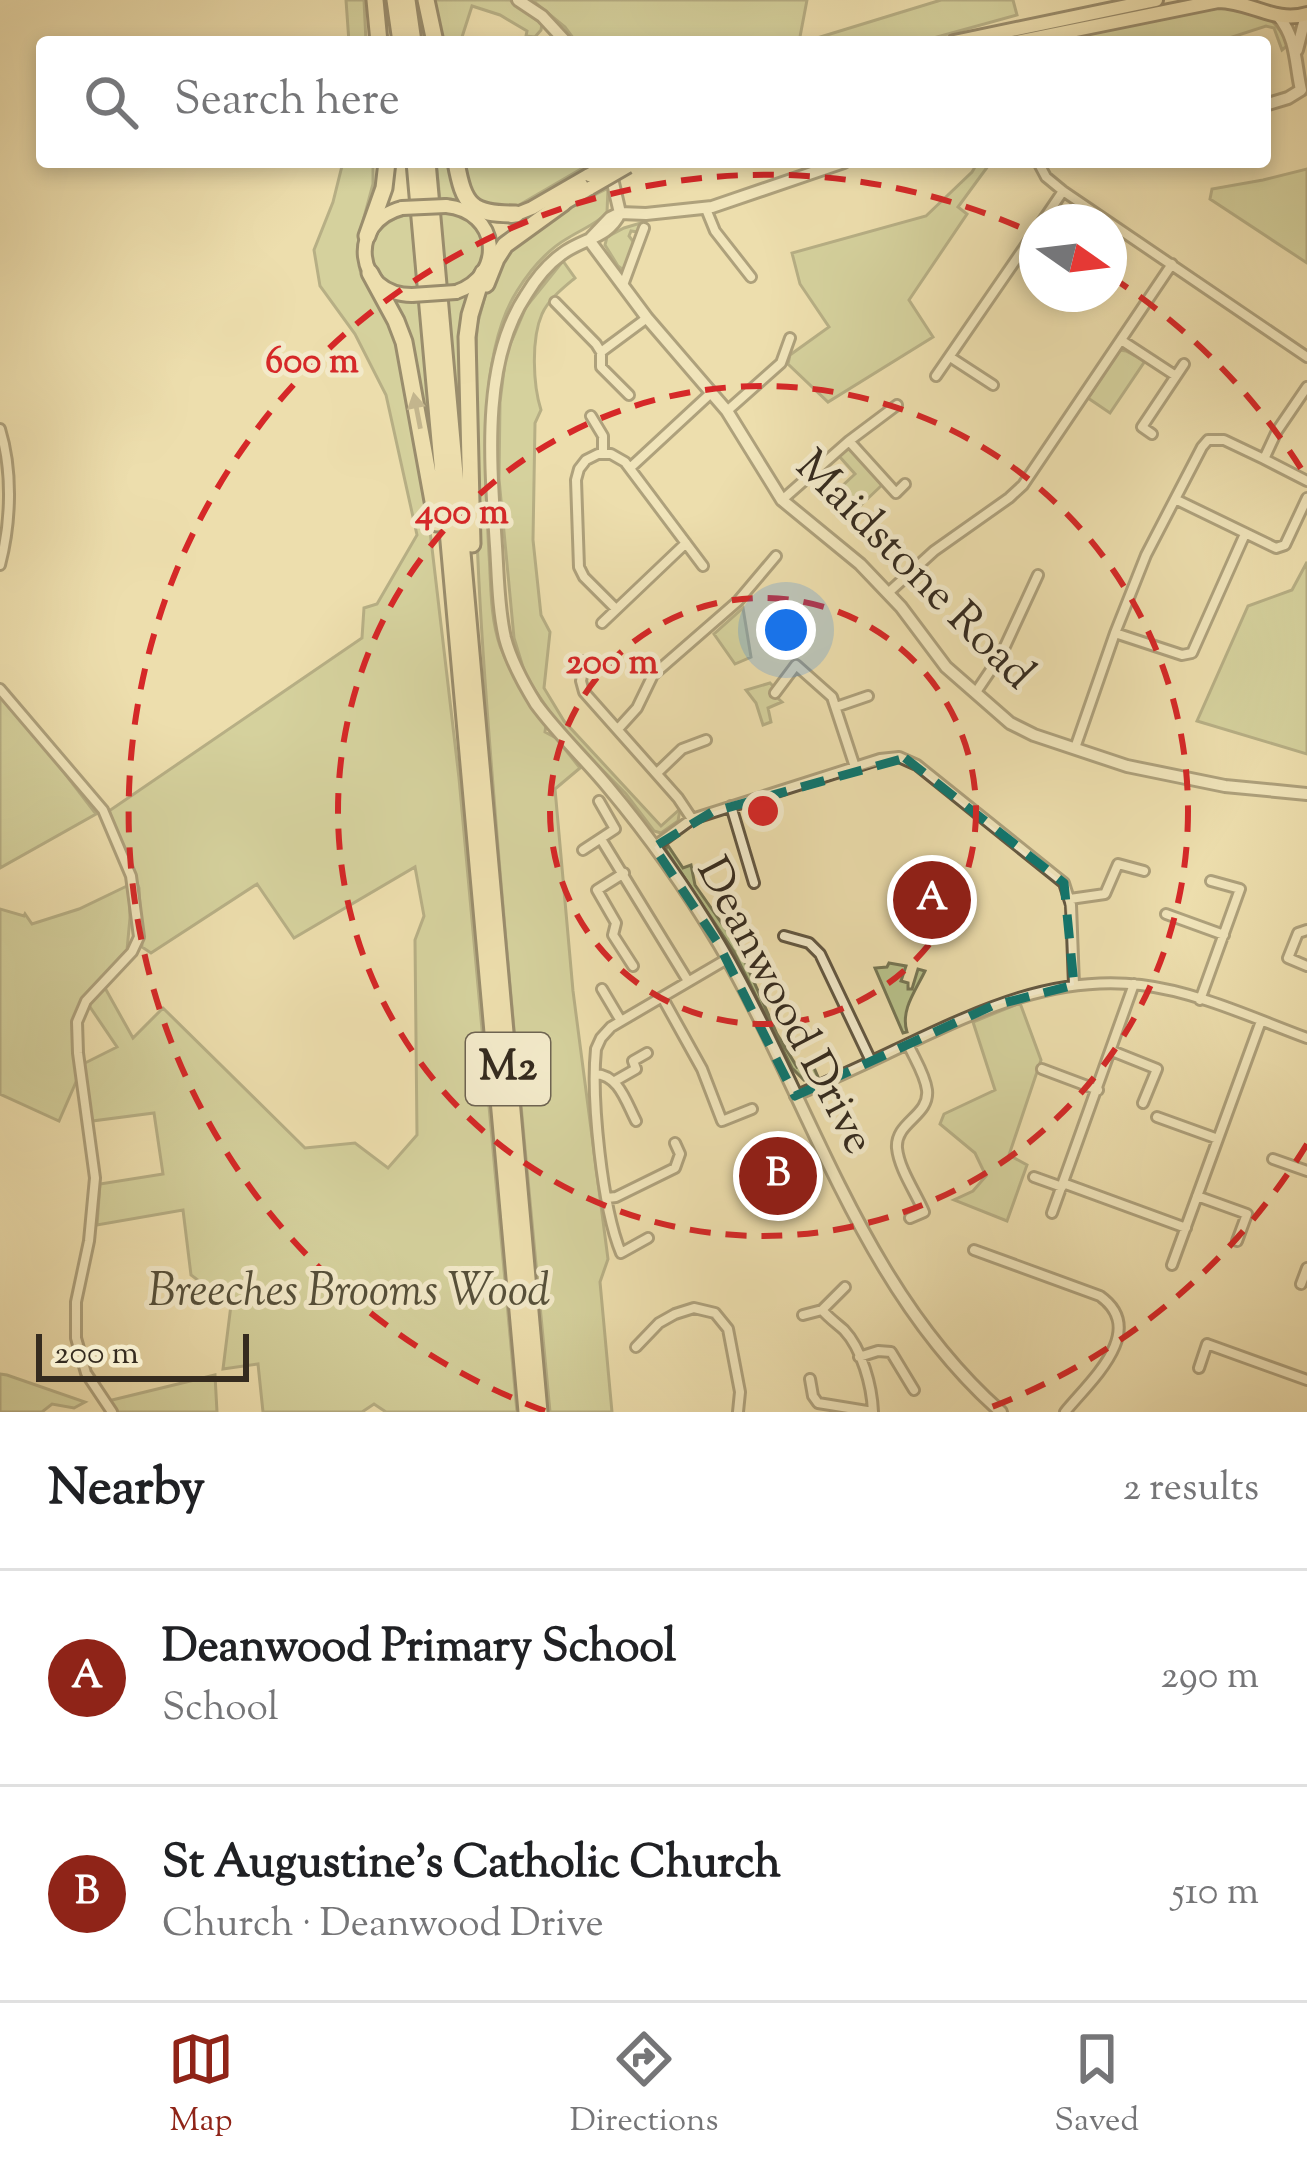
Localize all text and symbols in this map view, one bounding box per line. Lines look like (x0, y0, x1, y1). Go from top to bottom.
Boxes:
search box (36, 36, 1271, 168)
icon: search (78, 69, 144, 135)
text: Search here (174, 70, 400, 135)
north arrow (1019, 204, 1127, 312)
text: 600 m (265, 337, 359, 389)
one-way arrow (407, 391, 426, 429)
street label: Maidstone Road (778, 437, 1048, 707)
text: 400 m (414, 488, 509, 540)
your location (756, 600, 816, 660)
text: 200 m (566, 638, 658, 690)
centre of rings (742, 790, 784, 832)
street label: Deanwood Drive (677, 847, 889, 1167)
pin: A (893, 855, 971, 945)
road number: M2 (466, 1033, 550, 1105)
pin: B (739, 1131, 817, 1221)
park label: Breeches Brooms Wood (148, 1261, 550, 1326)
scale bar (36, 1328, 249, 1381)
text: 200 m (54, 1331, 139, 1379)
text: Nearby (48, 1454, 205, 1527)
text: 2 results (1123, 1462, 1259, 1518)
text: Deanwood Primary School (162, 1617, 676, 1682)
text: A (71, 1650, 103, 1706)
text: 290 m (1161, 1650, 1259, 1706)
text: School (162, 1682, 279, 1738)
text: St Augustine's Catholic Church (162, 1833, 781, 1898)
text: B (75, 1866, 99, 1922)
text: 510 m (1172, 1866, 1259, 1922)
text: Church · Deanwood Drive (162, 1898, 604, 1954)
tab: Map (168, 2026, 234, 2146)
tab: Directions (570, 2026, 719, 2146)
tab: Saved (1054, 2026, 1139, 2146)

